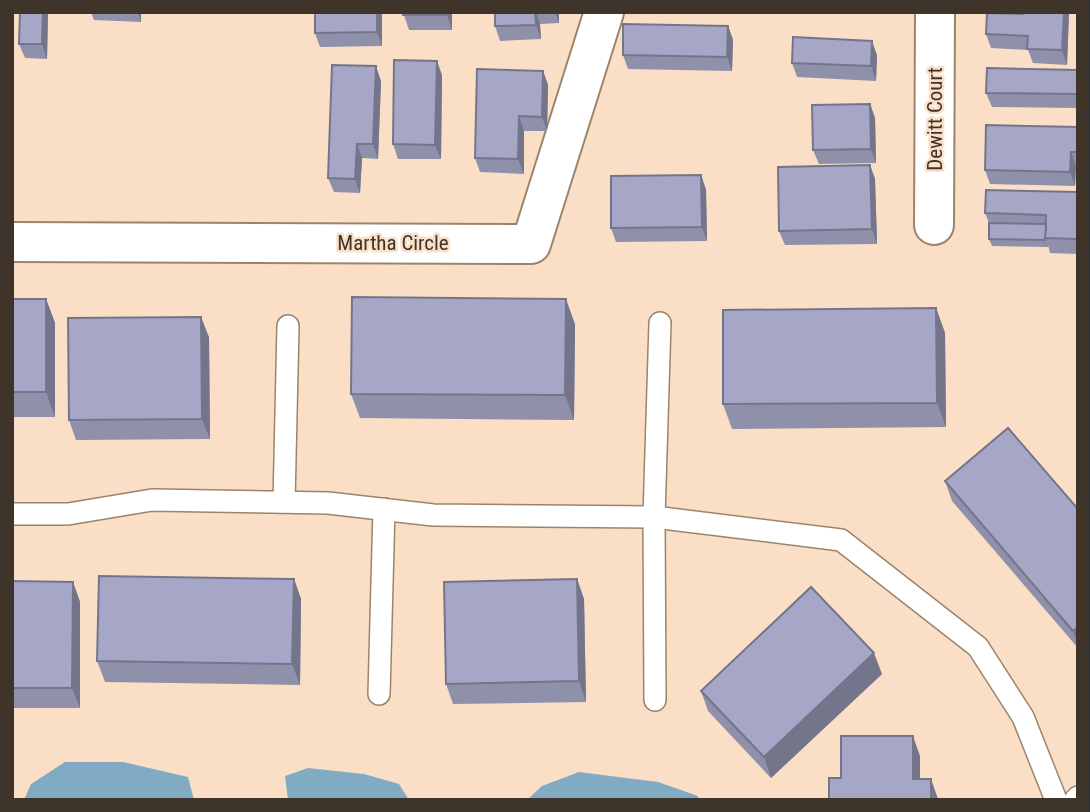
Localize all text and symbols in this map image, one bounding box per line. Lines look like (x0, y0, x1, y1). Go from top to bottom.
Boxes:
street label: Dewitt Court (923, 67, 947, 171)
street label: Martha Circle (337, 231, 449, 255)

